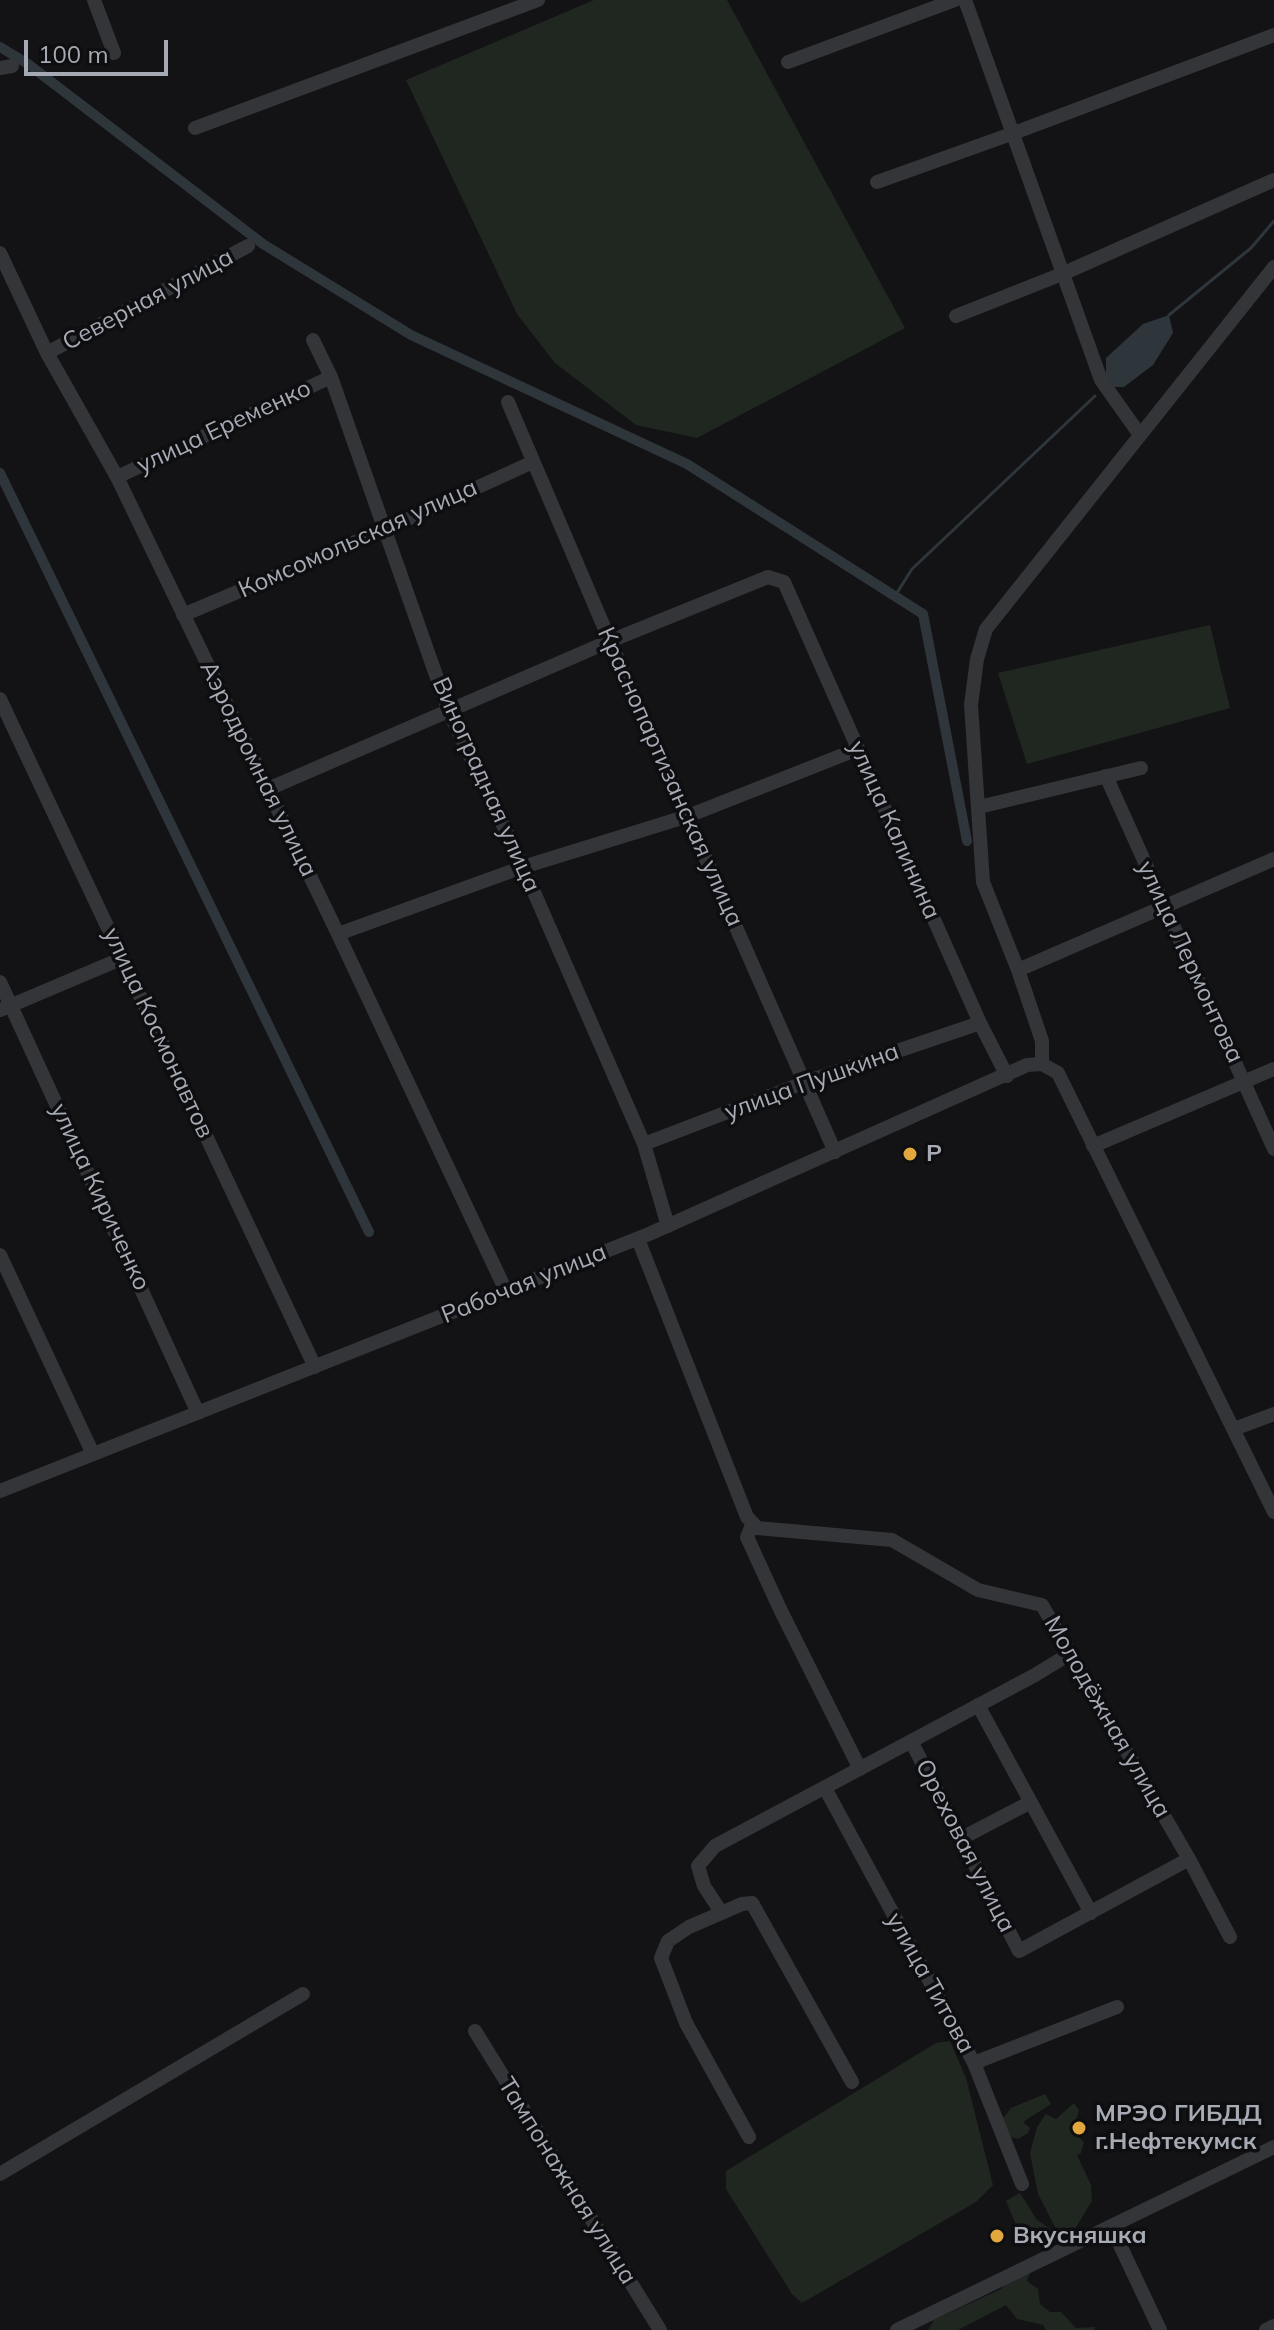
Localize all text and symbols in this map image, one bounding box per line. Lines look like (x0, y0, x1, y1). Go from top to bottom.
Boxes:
scale bar (28, 24, 172, 74)
text: 100 m (38, 39, 109, 69)
street label: Северная улица (58, 243, 238, 357)
street label: улица Еременко (132, 374, 316, 480)
street label: Комсомольская улица (234, 473, 482, 605)
street label: Краснопартизанская улица (591, 623, 749, 931)
street label: Аэродромная улица (193, 656, 323, 882)
street label: Виноградная улица (426, 673, 546, 897)
street label: улица Калинина (842, 736, 946, 924)
street label: улица Лермонтова (1131, 856, 1249, 1068)
street label: улица Космонавтов (97, 923, 219, 1143)
street label: улица Пушкина (721, 1037, 903, 1127)
street label: улица Кириченко (44, 1099, 156, 1295)
place label: Р (926, 1140, 942, 1168)
marker: Р (901, 1145, 919, 1163)
street label: Рабочая улица (437, 1238, 611, 1330)
street label: Молодёжная улица (1038, 1611, 1176, 1823)
street label: Ореховая улица (909, 1755, 1021, 1937)
street label: улица Титова (880, 1908, 980, 2058)
street label: Тампонажная улица (492, 2072, 642, 2290)
place label: МРЭО ГИБДД г.Нефтекумск (1095, 2100, 1262, 2156)
marker: МРЭО ГИБДД г.Нефтекумск (1070, 2119, 1088, 2137)
place label: Вкусняшка (1013, 2222, 1147, 2250)
marker: Вкусняшка (988, 2227, 1006, 2245)

